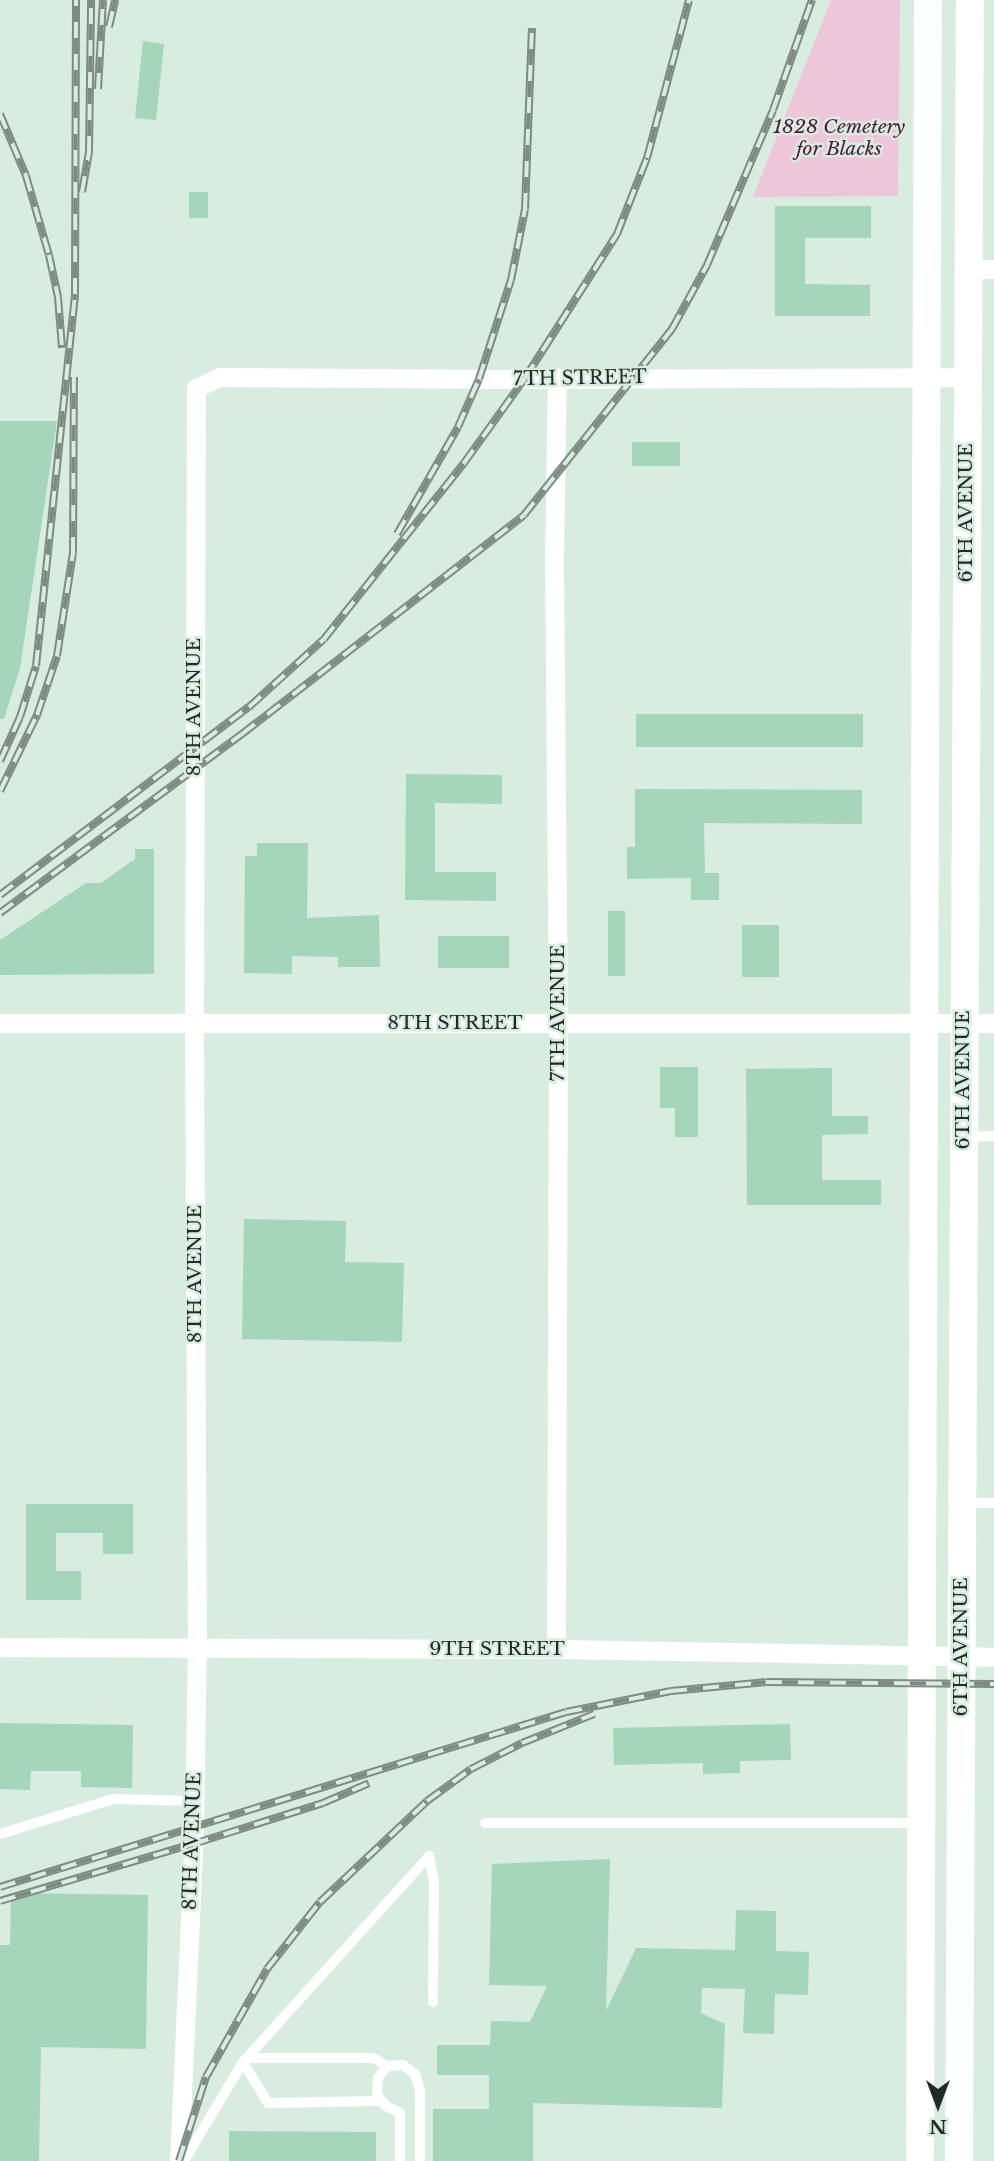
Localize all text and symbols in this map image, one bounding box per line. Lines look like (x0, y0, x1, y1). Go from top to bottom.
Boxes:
park label: 1828 Cemetery for Blacks (773, 116, 905, 160)
street label: 7TH STREET (513, 365, 647, 391)
street label: 6TH AVENUE (955, 443, 977, 583)
street label: 8TH AVENUE (183, 637, 205, 777)
street label: 7TH AVENUE (547, 944, 569, 1082)
street label: 6TH AVENUE (952, 1010, 974, 1150)
street label: 8TH STREET (388, 1012, 522, 1034)
street label: 8TH AVENUE (184, 1204, 206, 1344)
street label: 6TH AVENUE (950, 1577, 972, 1717)
street label: 9TH STREET (429, 1638, 565, 1660)
street label: 8TH AVENUE (178, 1771, 206, 1911)
north arrow (903, 2070, 973, 2140)
text: N (929, 2115, 947, 2138)

